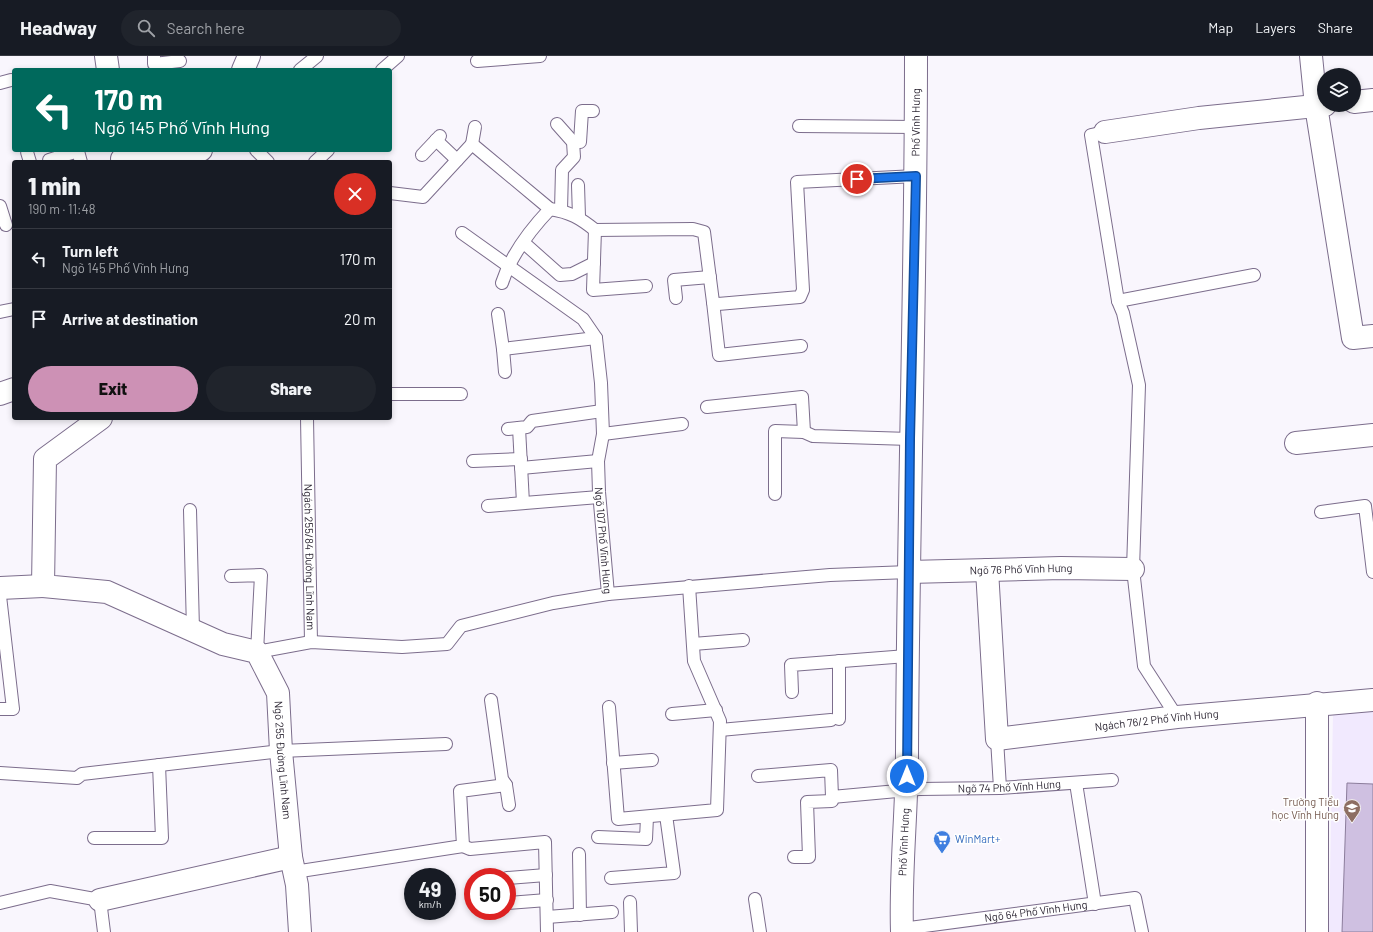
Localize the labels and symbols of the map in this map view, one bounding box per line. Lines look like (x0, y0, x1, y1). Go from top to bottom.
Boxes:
street label: Phố Vĩnh Hưng (909, 88, 922, 156)
pin (840, 162, 874, 196)
street label: Ngách 255/84 Đường Lĩnh Nam (302, 484, 318, 630)
street label: Ngõ 107 Phố Vĩnh Hưng (593, 487, 615, 595)
street label: Ngõ 76 Phố Vĩnh Hưng (969, 561, 1073, 576)
street label: Ngõ 255 Đường Lĩnh Nam (272, 700, 294, 820)
street label: Ngách 76/2 Phố Vĩnh Hưng (1094, 706, 1219, 733)
position arrow (886, 755, 928, 797)
street label: Ngõ 74 Phố Vĩnh Hưng (958, 777, 1061, 795)
place label: Trường Tiểu học Vĩnh Hưng (1272, 795, 1339, 821)
school or university icon: Trường Tiểu học Vĩnh Hưng (1342, 798, 1362, 823)
street label: Phố Vĩnh Hưng (895, 807, 911, 876)
supermarket icon: WinMart+ (932, 829, 952, 854)
place label: WinMart+ (955, 832, 1001, 845)
speed limit sign: 50 (464, 868, 516, 920)
street label: Ngõ 64 Phố Vĩnh Hưng (983, 897, 1088, 924)

